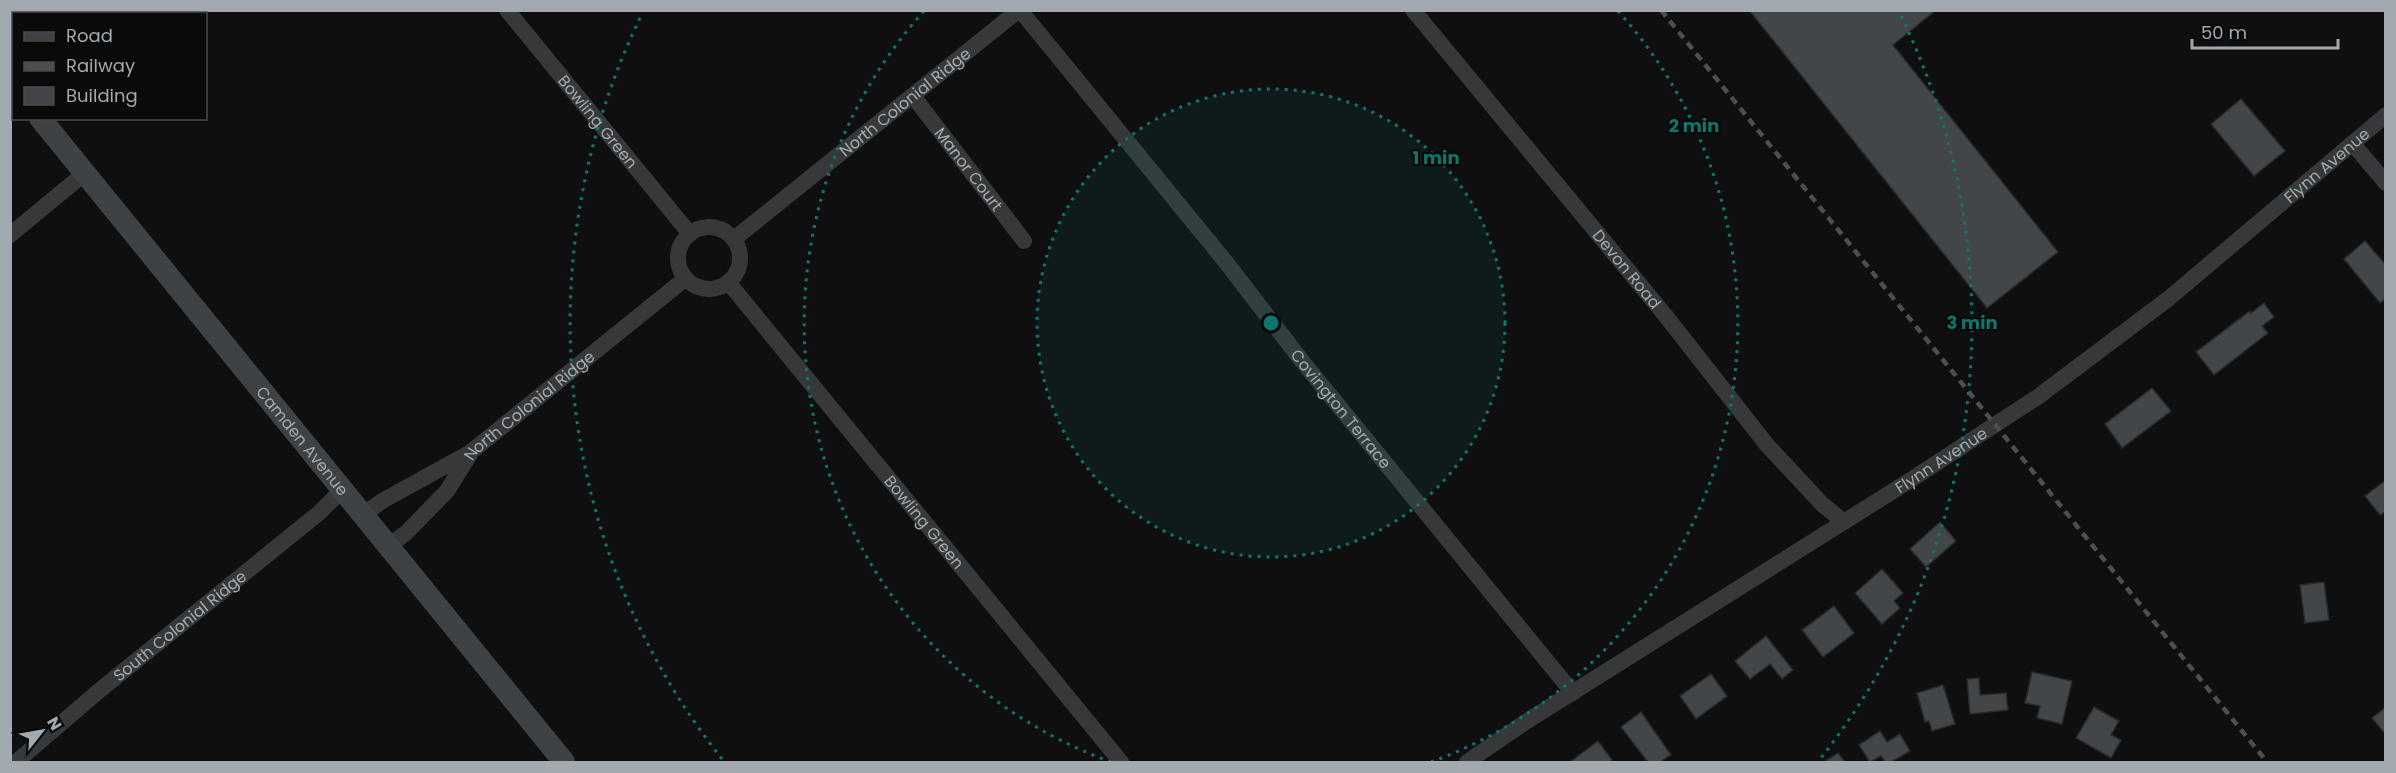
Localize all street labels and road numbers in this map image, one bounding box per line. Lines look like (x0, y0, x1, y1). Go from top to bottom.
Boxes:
street label: North Colonial Ridge (834, 42, 976, 162)
street label: Bowling Green (552, 70, 643, 174)
street label: Manor Court (929, 123, 1008, 216)
street label: Flynn Avenue (2279, 123, 2375, 209)
street label: Devon Road (1587, 225, 1666, 314)
street label: Covington Terrace (1285, 344, 1396, 474)
street label: North Colonial Ridge (458, 345, 600, 465)
street label: Camden Avenue (251, 381, 354, 501)
street label: Flynn Avenue (1891, 422, 1992, 499)
street label: Bowling Green (879, 470, 969, 574)
street label: South Colonial Ridge (108, 565, 252, 687)

